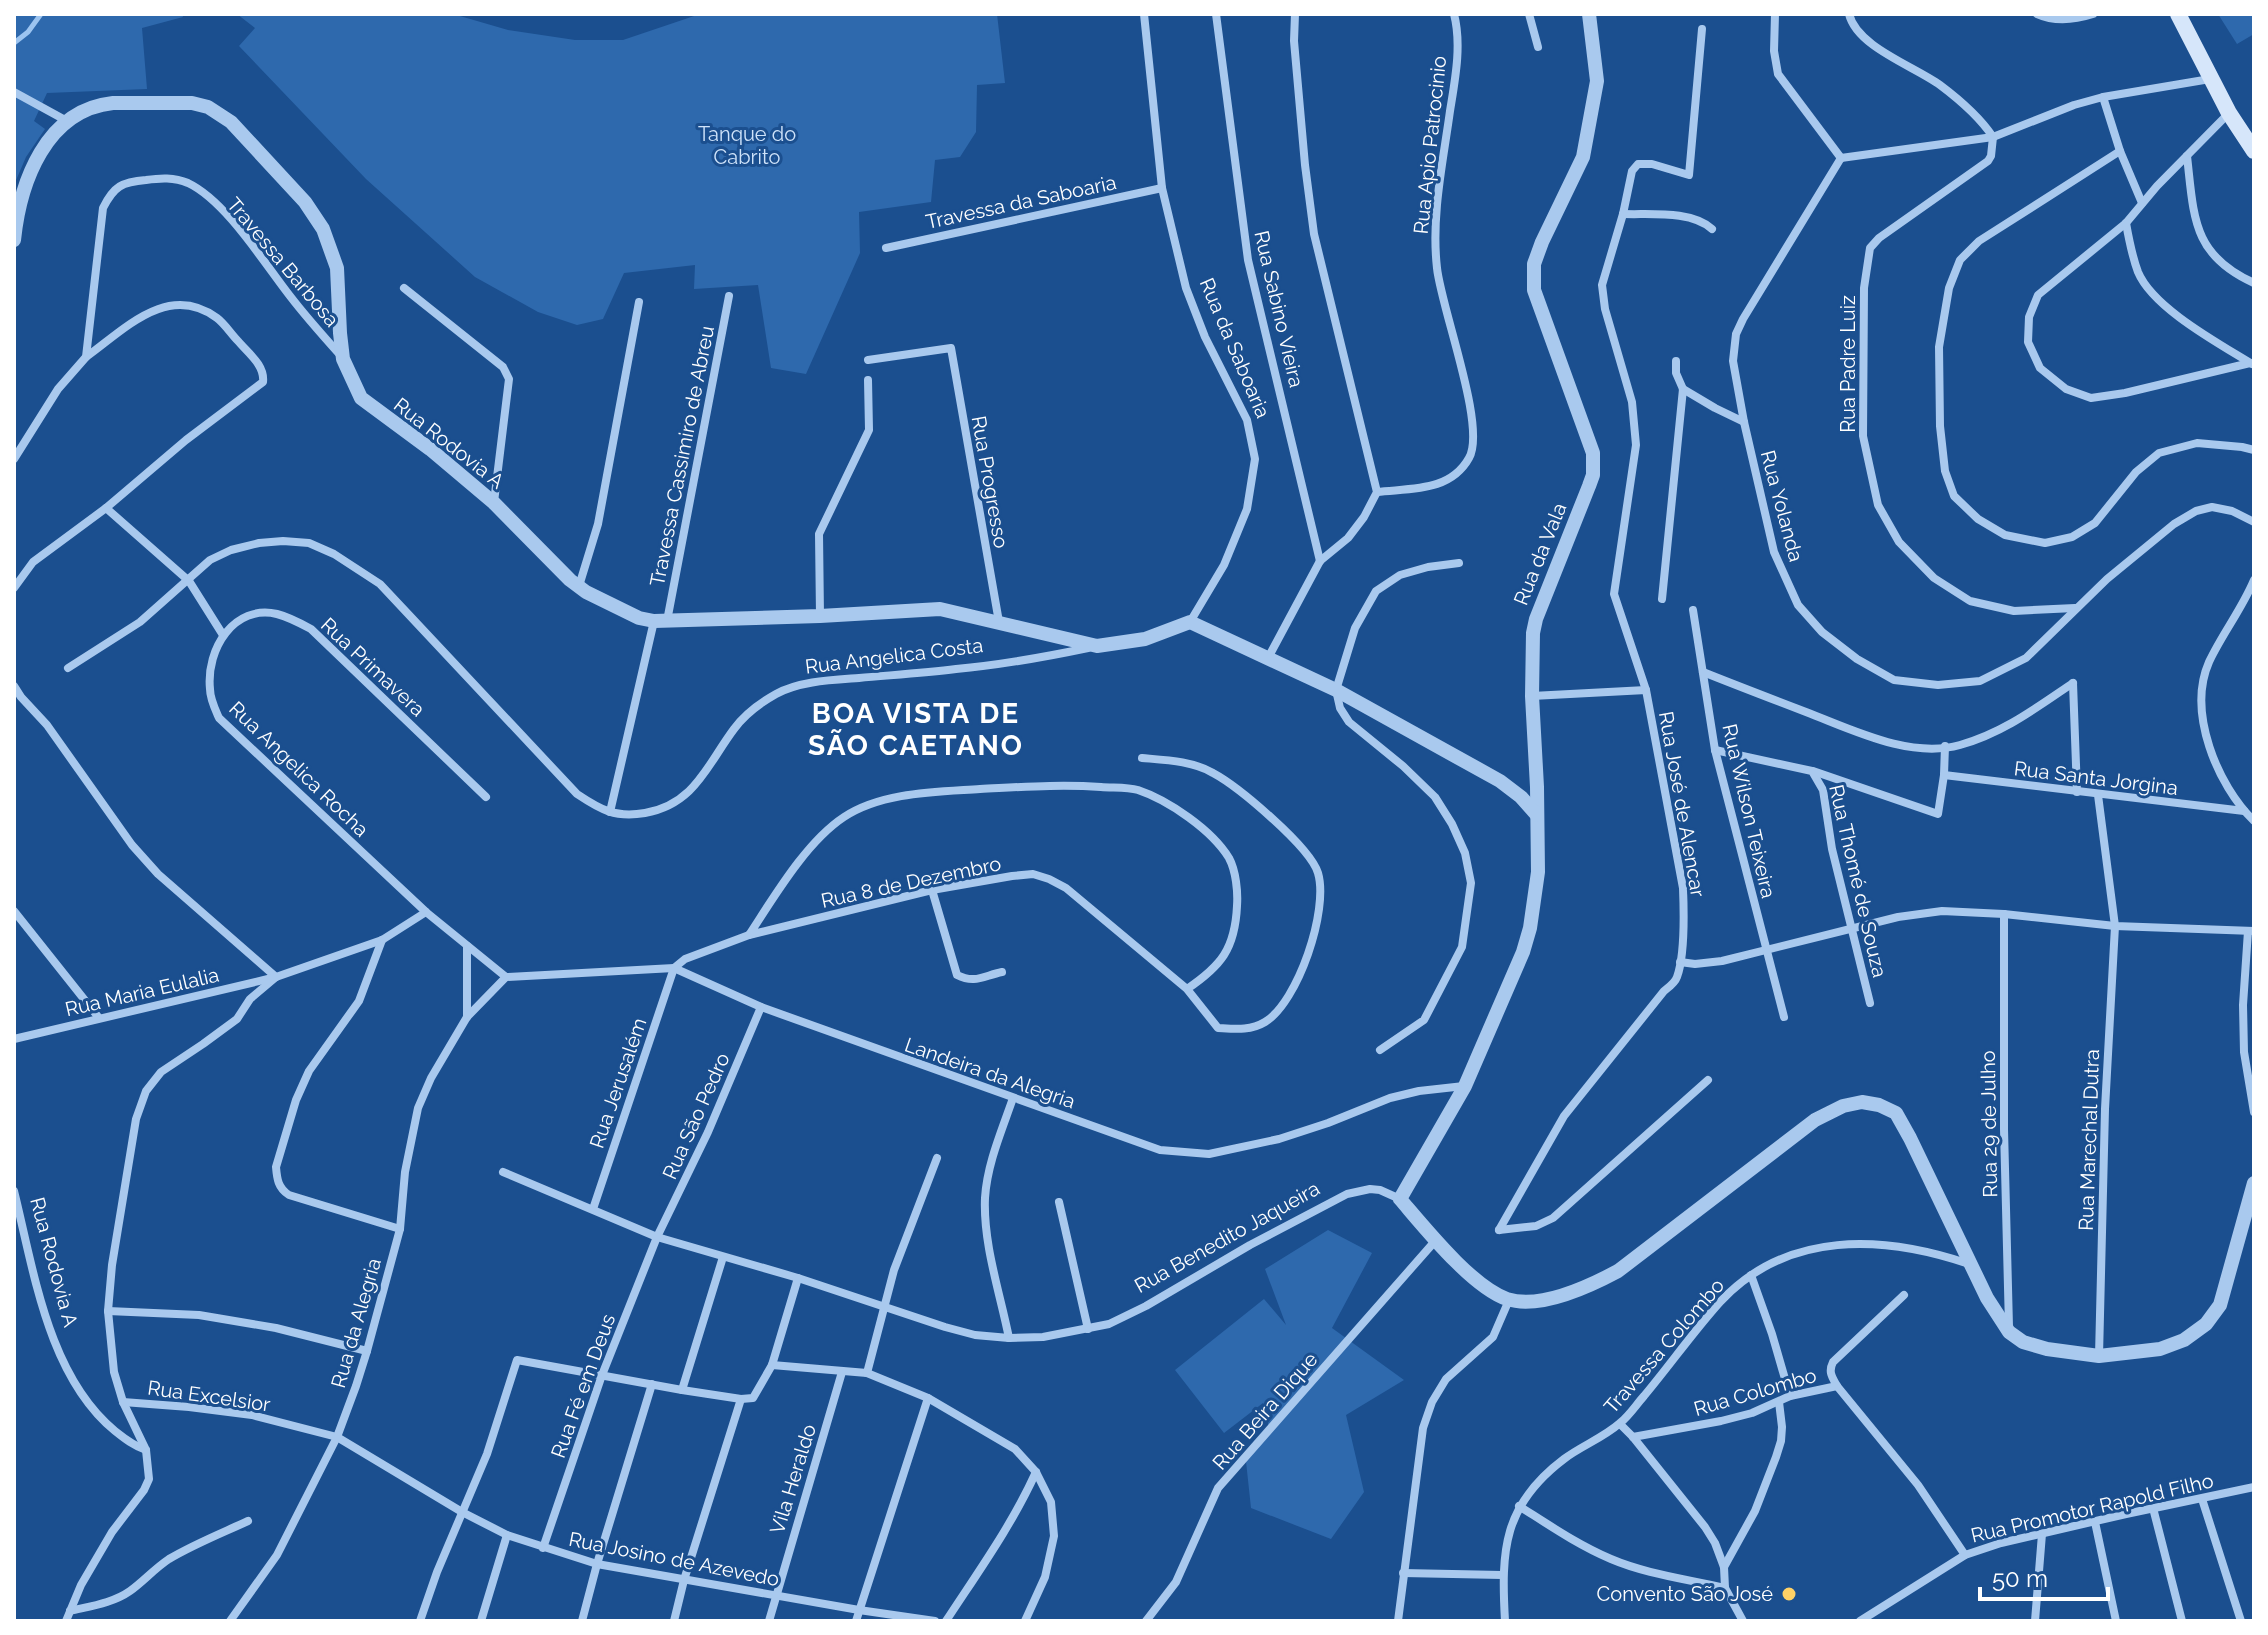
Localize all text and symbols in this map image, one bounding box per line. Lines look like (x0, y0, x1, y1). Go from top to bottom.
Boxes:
street label: Rua Apio Patrocinio (1409, 55, 1451, 235)
park label: Tanque do Cabrito (698, 122, 796, 169)
street label: Travessa da Saboaria (924, 170, 1118, 234)
street label: Travessa Barbosa (222, 192, 344, 332)
street label: Rua Sabino Vieira (1249, 228, 1309, 390)
street label: Rua da Saboaria (1195, 274, 1275, 422)
street label: Rua Padre Luiz (1836, 295, 1860, 433)
street label: Travessa Cassimiro de Abreu (645, 324, 719, 588)
street label: Rua Rodovia A (389, 393, 509, 494)
street label: Rua Progresso (967, 414, 1013, 550)
street label: Rua Yolanda (1756, 448, 1808, 564)
street label: Rua da Vala (1509, 499, 1571, 609)
street label: Rua Primavera (316, 613, 430, 721)
street label: Rua Angelica Costa (804, 633, 984, 679)
street label: Rua Angelica Rocha (224, 696, 374, 842)
district label: BOA VISTA DE SÃO CAETANO (808, 697, 1024, 762)
street label: Rua José de Alencar (1654, 709, 1710, 899)
street label: Rua Wilson Teixeira (1717, 721, 1781, 901)
street label: Rua Santa Jorgina (2013, 756, 2179, 800)
street label: Rua Thomé de Souza (1824, 782, 1892, 980)
street label: Rua 8 de Dezembro (819, 851, 1003, 913)
street label: Rua Maria Eulalia (63, 963, 221, 1021)
street label: Rua Jerusalém (584, 1015, 652, 1151)
street label: Landeira da Alegria (902, 1033, 1078, 1113)
street label: Rua São Pedro (657, 1049, 735, 1183)
street label: Rua Marechal Dutra (2074, 1049, 2104, 1231)
street label: Rua 29 de Julho (1976, 1050, 2002, 1198)
street label: Rua Benedito Jaqueira (1130, 1176, 1324, 1298)
street label: Rua Rodovia A (25, 1195, 83, 1330)
street label: Rua da Alegria (326, 1255, 386, 1391)
street label: Travessa Colombo (1599, 1274, 1729, 1418)
street label: Rua Fé em Deus (546, 1311, 620, 1461)
street label: Rua Beira Dique (1207, 1347, 1323, 1475)
street label: Rua Colombo (1691, 1363, 1819, 1421)
street label: Rua Excelsior (146, 1376, 272, 1416)
street label: Vila Heraldo (765, 1421, 821, 1537)
street label: Rua Promotor Rapold Filho (1968, 1468, 2216, 1548)
street label: Rua Josino de Azevedo (567, 1527, 781, 1591)
scale bar (1980, 1551, 2108, 1601)
text: 50 m (1992, 1564, 2048, 1593)
place label: Convento São José (1597, 1582, 1773, 1606)
marker: Convento São José (1780, 1585, 1798, 1603)

